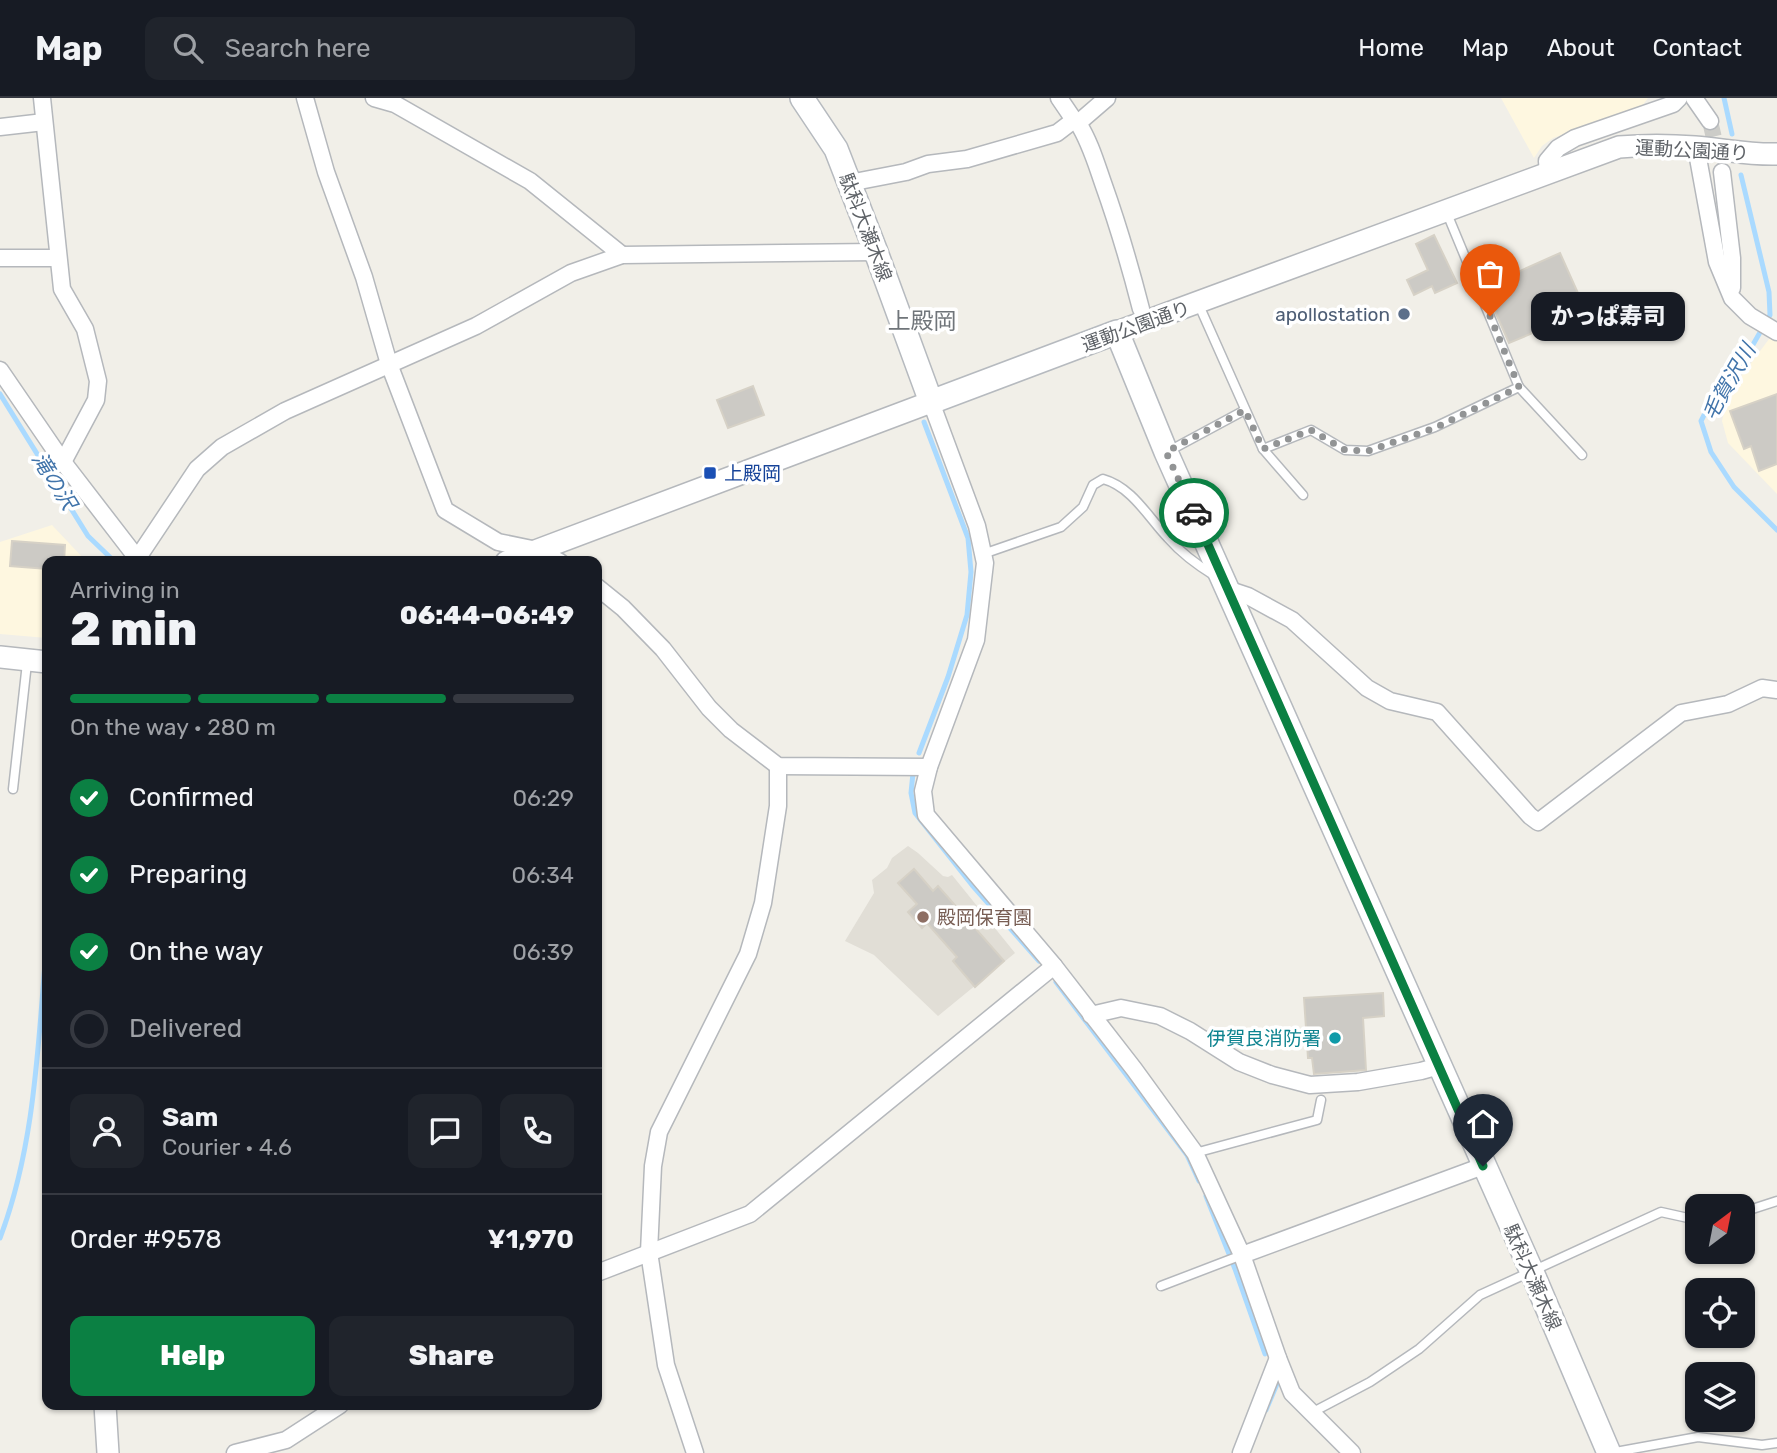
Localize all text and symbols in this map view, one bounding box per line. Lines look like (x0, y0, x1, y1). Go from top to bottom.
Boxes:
search box (145, 17, 635, 80)
text: Map (35, 29, 103, 68)
icon: search (169, 29, 207, 67)
text: Search here (225, 33, 370, 64)
text: Home (1358, 34, 1424, 62)
text: Map (1462, 34, 1509, 62)
text: About (1547, 34, 1615, 62)
text: Contact (1653, 34, 1742, 62)
street label: 運動公園通り (1634, 136, 1750, 165)
street label: 駄科大瀬木線 (834, 170, 897, 285)
pin (1460, 244, 1520, 316)
icon: bag (1471, 255, 1509, 293)
callout: かっぱ寿司 (1532, 292, 1686, 340)
street label: 運動公園通り (1079, 296, 1194, 357)
text: かっぱ寿司 (1551, 302, 1666, 330)
place label: apollostation (1275, 303, 1390, 326)
marker: apollostation (1396, 306, 1412, 322)
district label: 上殿岡 (888, 307, 957, 335)
water label: 毛賀沢川 (1697, 337, 1761, 424)
water label: 滝の沢 (27, 447, 83, 517)
place label: 上殿岡 (724, 462, 781, 485)
marker: 上殿岡 (702, 465, 718, 481)
courier (1159, 478, 1229, 548)
icon: car (1175, 494, 1213, 532)
text: Arriving in (70, 576, 180, 604)
text: 06:44–06:49 (400, 600, 574, 631)
text: 2 min (70, 602, 197, 657)
text: On the way · 280 m (70, 713, 276, 741)
icon: check (70, 779, 108, 817)
text: Confirmed (129, 782, 254, 813)
text: 06:29 (512, 784, 574, 812)
icon: check (70, 856, 108, 894)
text: Preparing (129, 859, 247, 890)
text: 06:34 (512, 861, 574, 889)
place label: 殿岡保育園 (937, 906, 1032, 929)
marker: 殿岡保育園 (915, 909, 931, 925)
icon: check (70, 933, 108, 971)
text: On the way (129, 936, 263, 967)
text: 06:39 (512, 938, 574, 966)
text: Delivered (129, 1013, 242, 1044)
place label: 伊賀良消防署 (1207, 1027, 1321, 1050)
marker: 伊賀良消防署 (1327, 1030, 1343, 1046)
button: person (70, 1094, 144, 1168)
button: chat (408, 1094, 482, 1168)
button: phone (500, 1094, 574, 1168)
pin (1453, 1094, 1513, 1166)
text: Sam (162, 1102, 218, 1133)
icon: home (1464, 1105, 1502, 1143)
text: Courier · 4.6 (162, 1133, 292, 1161)
north arrow (1685, 1194, 1755, 1264)
map controls (1685, 1194, 1755, 1432)
street label: 駄科大瀬木線 (1499, 1220, 1566, 1334)
text: Order #9578 (70, 1224, 222, 1255)
text: ¥1,970 (488, 1224, 574, 1255)
button: locate (1685, 1278, 1755, 1348)
button: Help (70, 1316, 315, 1396)
button: Share (329, 1316, 574, 1396)
button: layers (1685, 1362, 1755, 1432)

